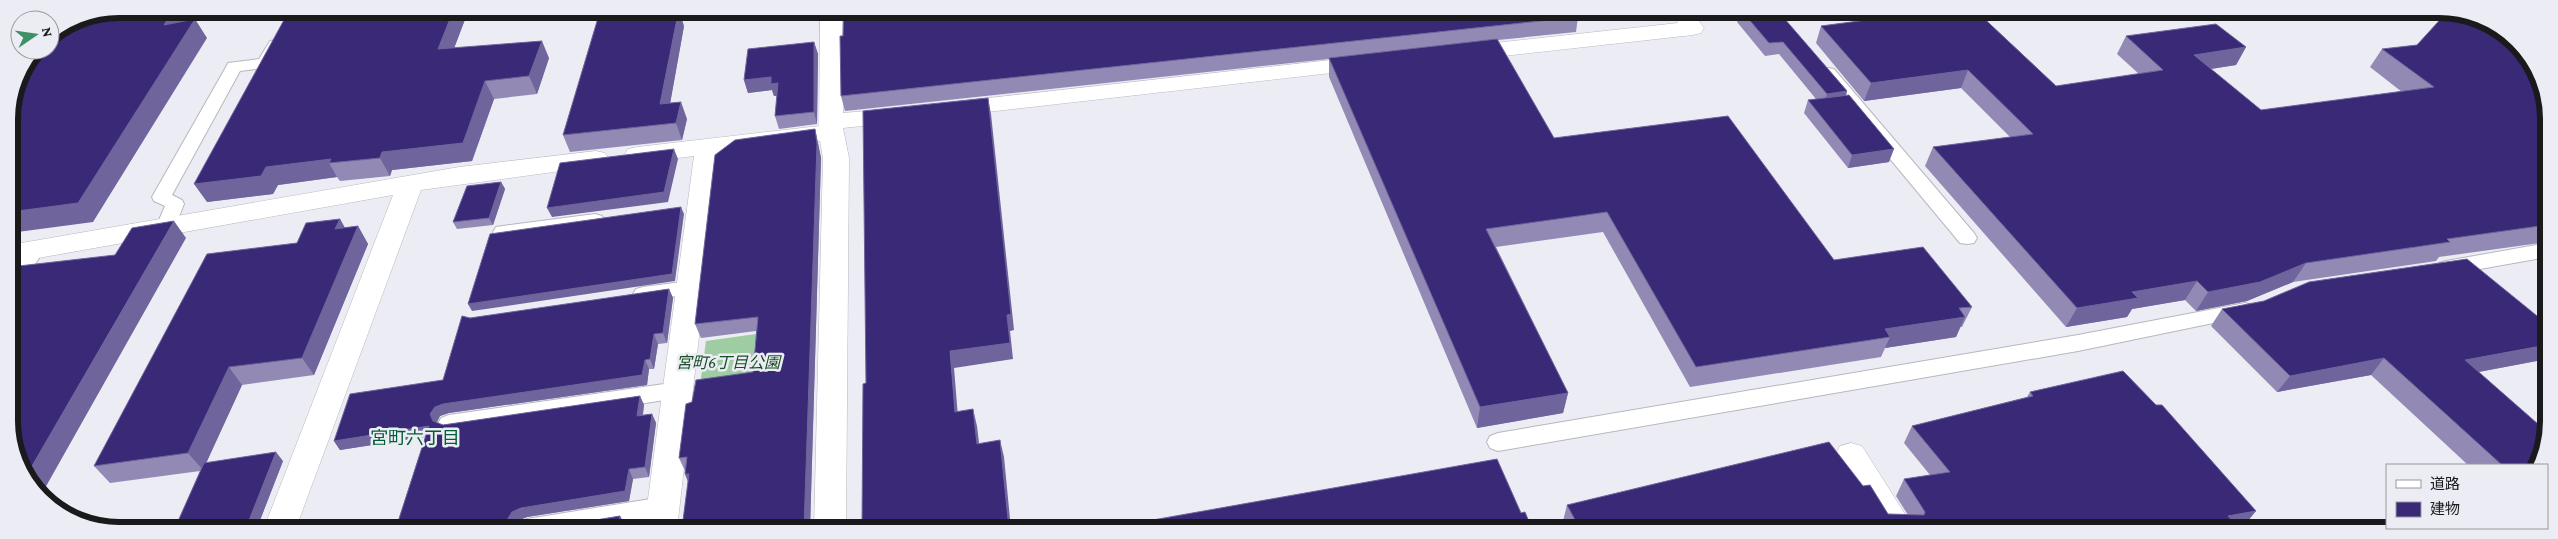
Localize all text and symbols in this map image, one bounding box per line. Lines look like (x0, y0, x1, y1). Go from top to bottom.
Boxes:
north arrow (10, 10, 60, 60)
text: N (39, 26, 57, 39)
park label: 宮町6丁目公園 (676, 354, 782, 371)
district label: 宮町六丁目 (370, 428, 460, 448)
legend (2386, 464, 2548, 529)
text: 道路 (2430, 476, 2460, 492)
text: 建物 (2430, 501, 2460, 517)

